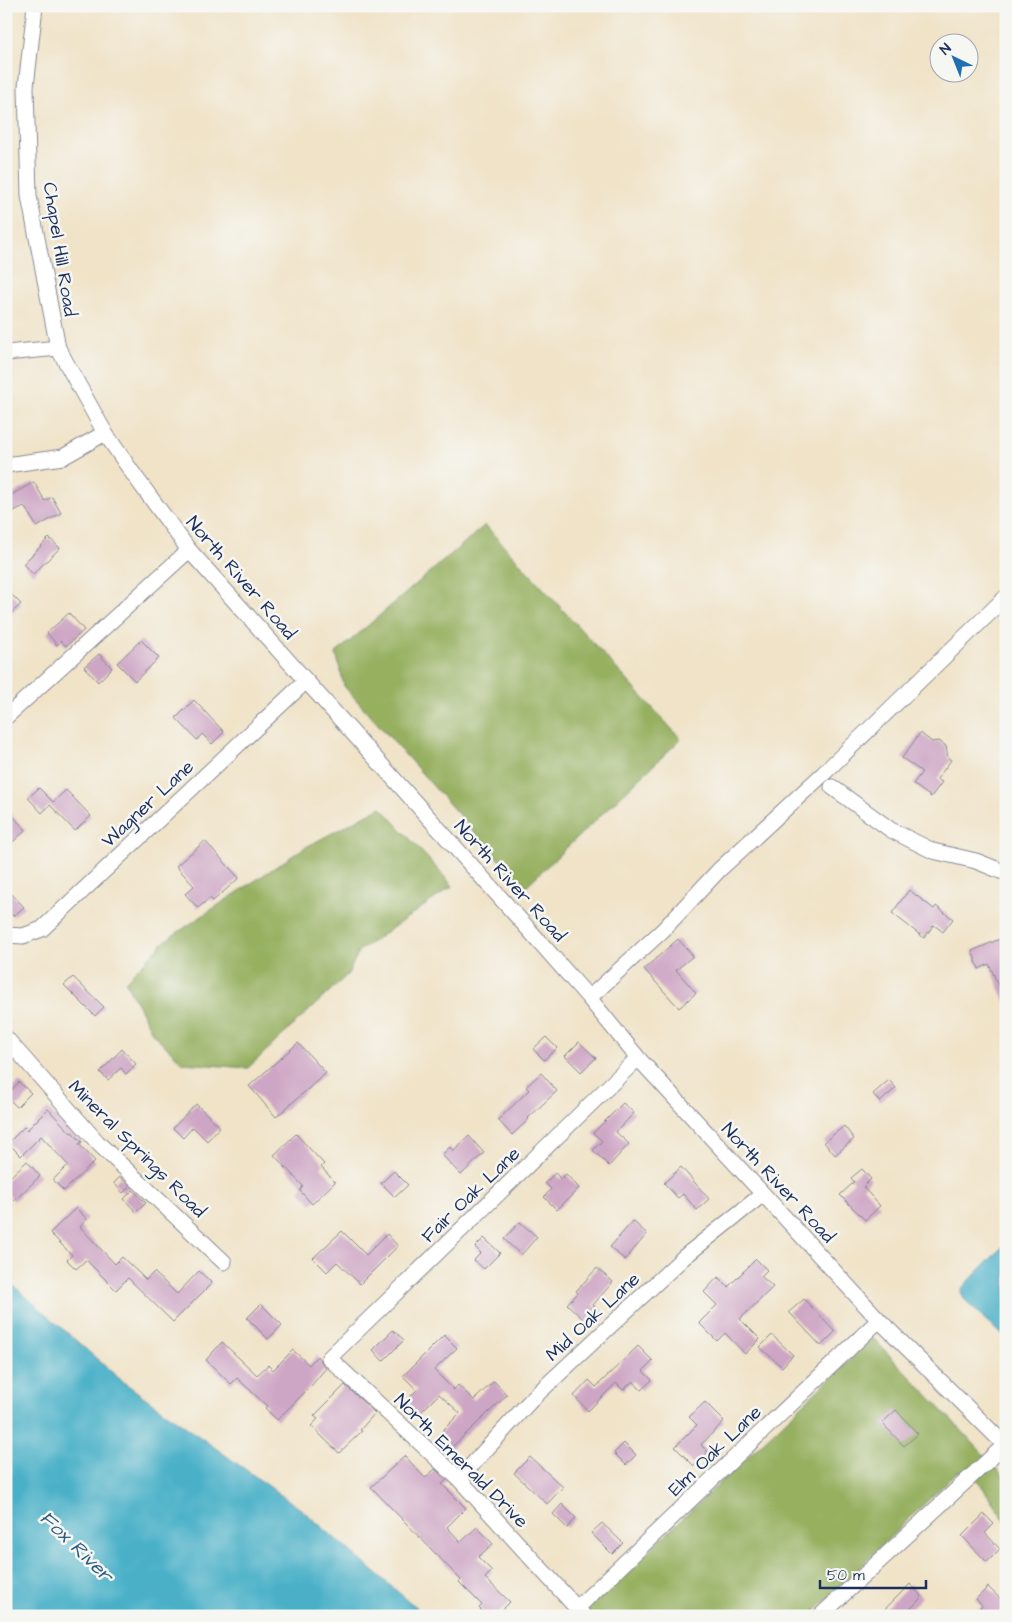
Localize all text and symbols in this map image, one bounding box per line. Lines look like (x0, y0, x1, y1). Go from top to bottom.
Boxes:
north arrow (930, 32, 980, 82)
text: N (936, 39, 956, 60)
street label: Chapel Hill Road (36, 180, 83, 319)
street label: North River Road (179, 510, 302, 646)
street label: Wagner Lane (96, 754, 201, 855)
street label: North River Road (448, 814, 572, 948)
street label: Mineral Springs Road (61, 1074, 212, 1225)
street label: North River Road (715, 1117, 841, 1249)
street label: Fair Oak Lane (416, 1141, 526, 1249)
street label: Mid Oak Lane (540, 1266, 646, 1368)
street label: North Emerald Drive (388, 1388, 534, 1534)
street label: Elm Oak Lane (662, 1399, 768, 1503)
water label: Fox River (33, 1505, 121, 1590)
scale bar (820, 1557, 926, 1589)
text: 50 m (827, 1565, 865, 1586)

